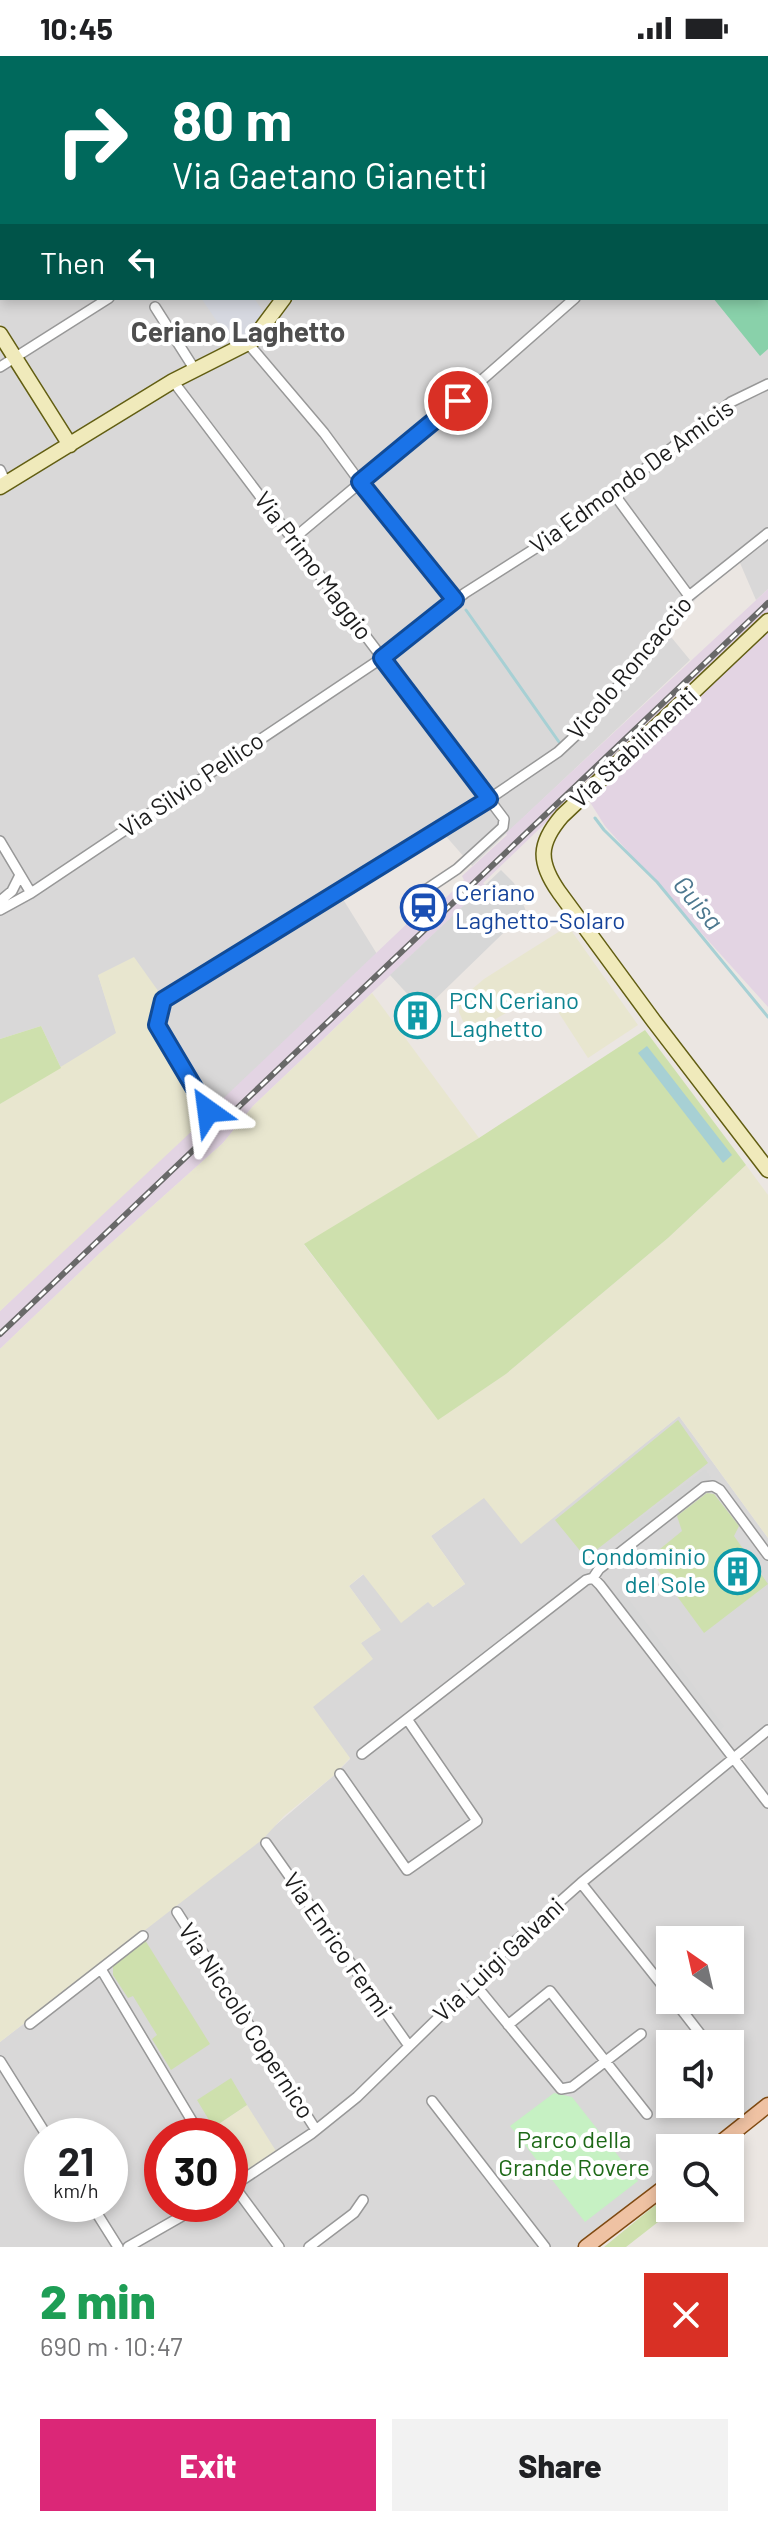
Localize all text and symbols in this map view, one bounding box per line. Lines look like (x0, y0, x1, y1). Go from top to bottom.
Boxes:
text: 10:45 (40, 10, 113, 46)
text: 80 m (172, 85, 292, 152)
icon: right (40, 88, 144, 192)
text: Via Gaetano Gianetti (172, 153, 488, 196)
icon: left (121, 240, 165, 284)
text: Then (40, 244, 105, 280)
district label: Ceriano Laghetto (131, 314, 345, 348)
pin (424, 367, 492, 435)
icon: arrive (436, 379, 480, 423)
street label: Via Edmondo De Amicis (524, 392, 739, 559)
street label: Via Primo Maggio (249, 485, 379, 645)
street label: Vicolo Roncaccio (560, 589, 697, 745)
street label: Via Stabilimenti (563, 681, 703, 813)
street label: Via Silvio Pellico (114, 725, 269, 843)
water label: Guisa (668, 869, 731, 935)
place label: Ceriano Laghetto-Solaro (455, 877, 625, 934)
station icon: Ceriano Laghetto-Solaro (400, 883, 448, 931)
place label: PCN Ceriano Laghetto (449, 985, 579, 1042)
building icon: PCN Ceriano Laghetto (394, 991, 442, 1039)
position arrow (166, 1069, 250, 1153)
place label: Condominio del Sole (581, 1541, 706, 1598)
building icon: Condominio del Sole (713, 1547, 761, 1595)
street label: Via Enrico Fermi (278, 1866, 399, 2022)
street label: Via Luigi Galvani (426, 1891, 569, 2027)
street label: Via Niccolò Copernico (173, 1917, 321, 2123)
north arrow (656, 1926, 744, 2014)
map controls (656, 1926, 744, 2222)
button: sound (656, 2030, 744, 2118)
speed limit sign: 30 (144, 2118, 248, 2222)
park label: Parco della Grande Rovere (498, 2124, 650, 2181)
button: search (656, 2134, 744, 2222)
text: 21 (58, 2136, 94, 2184)
text: km/h (53, 2178, 99, 2202)
text: 2 min (40, 2271, 156, 2329)
button: close (644, 2273, 728, 2357)
text: 690 m · 10:47 (40, 2330, 183, 2361)
button: Exit (40, 2419, 376, 2511)
button: Share (392, 2419, 728, 2511)

